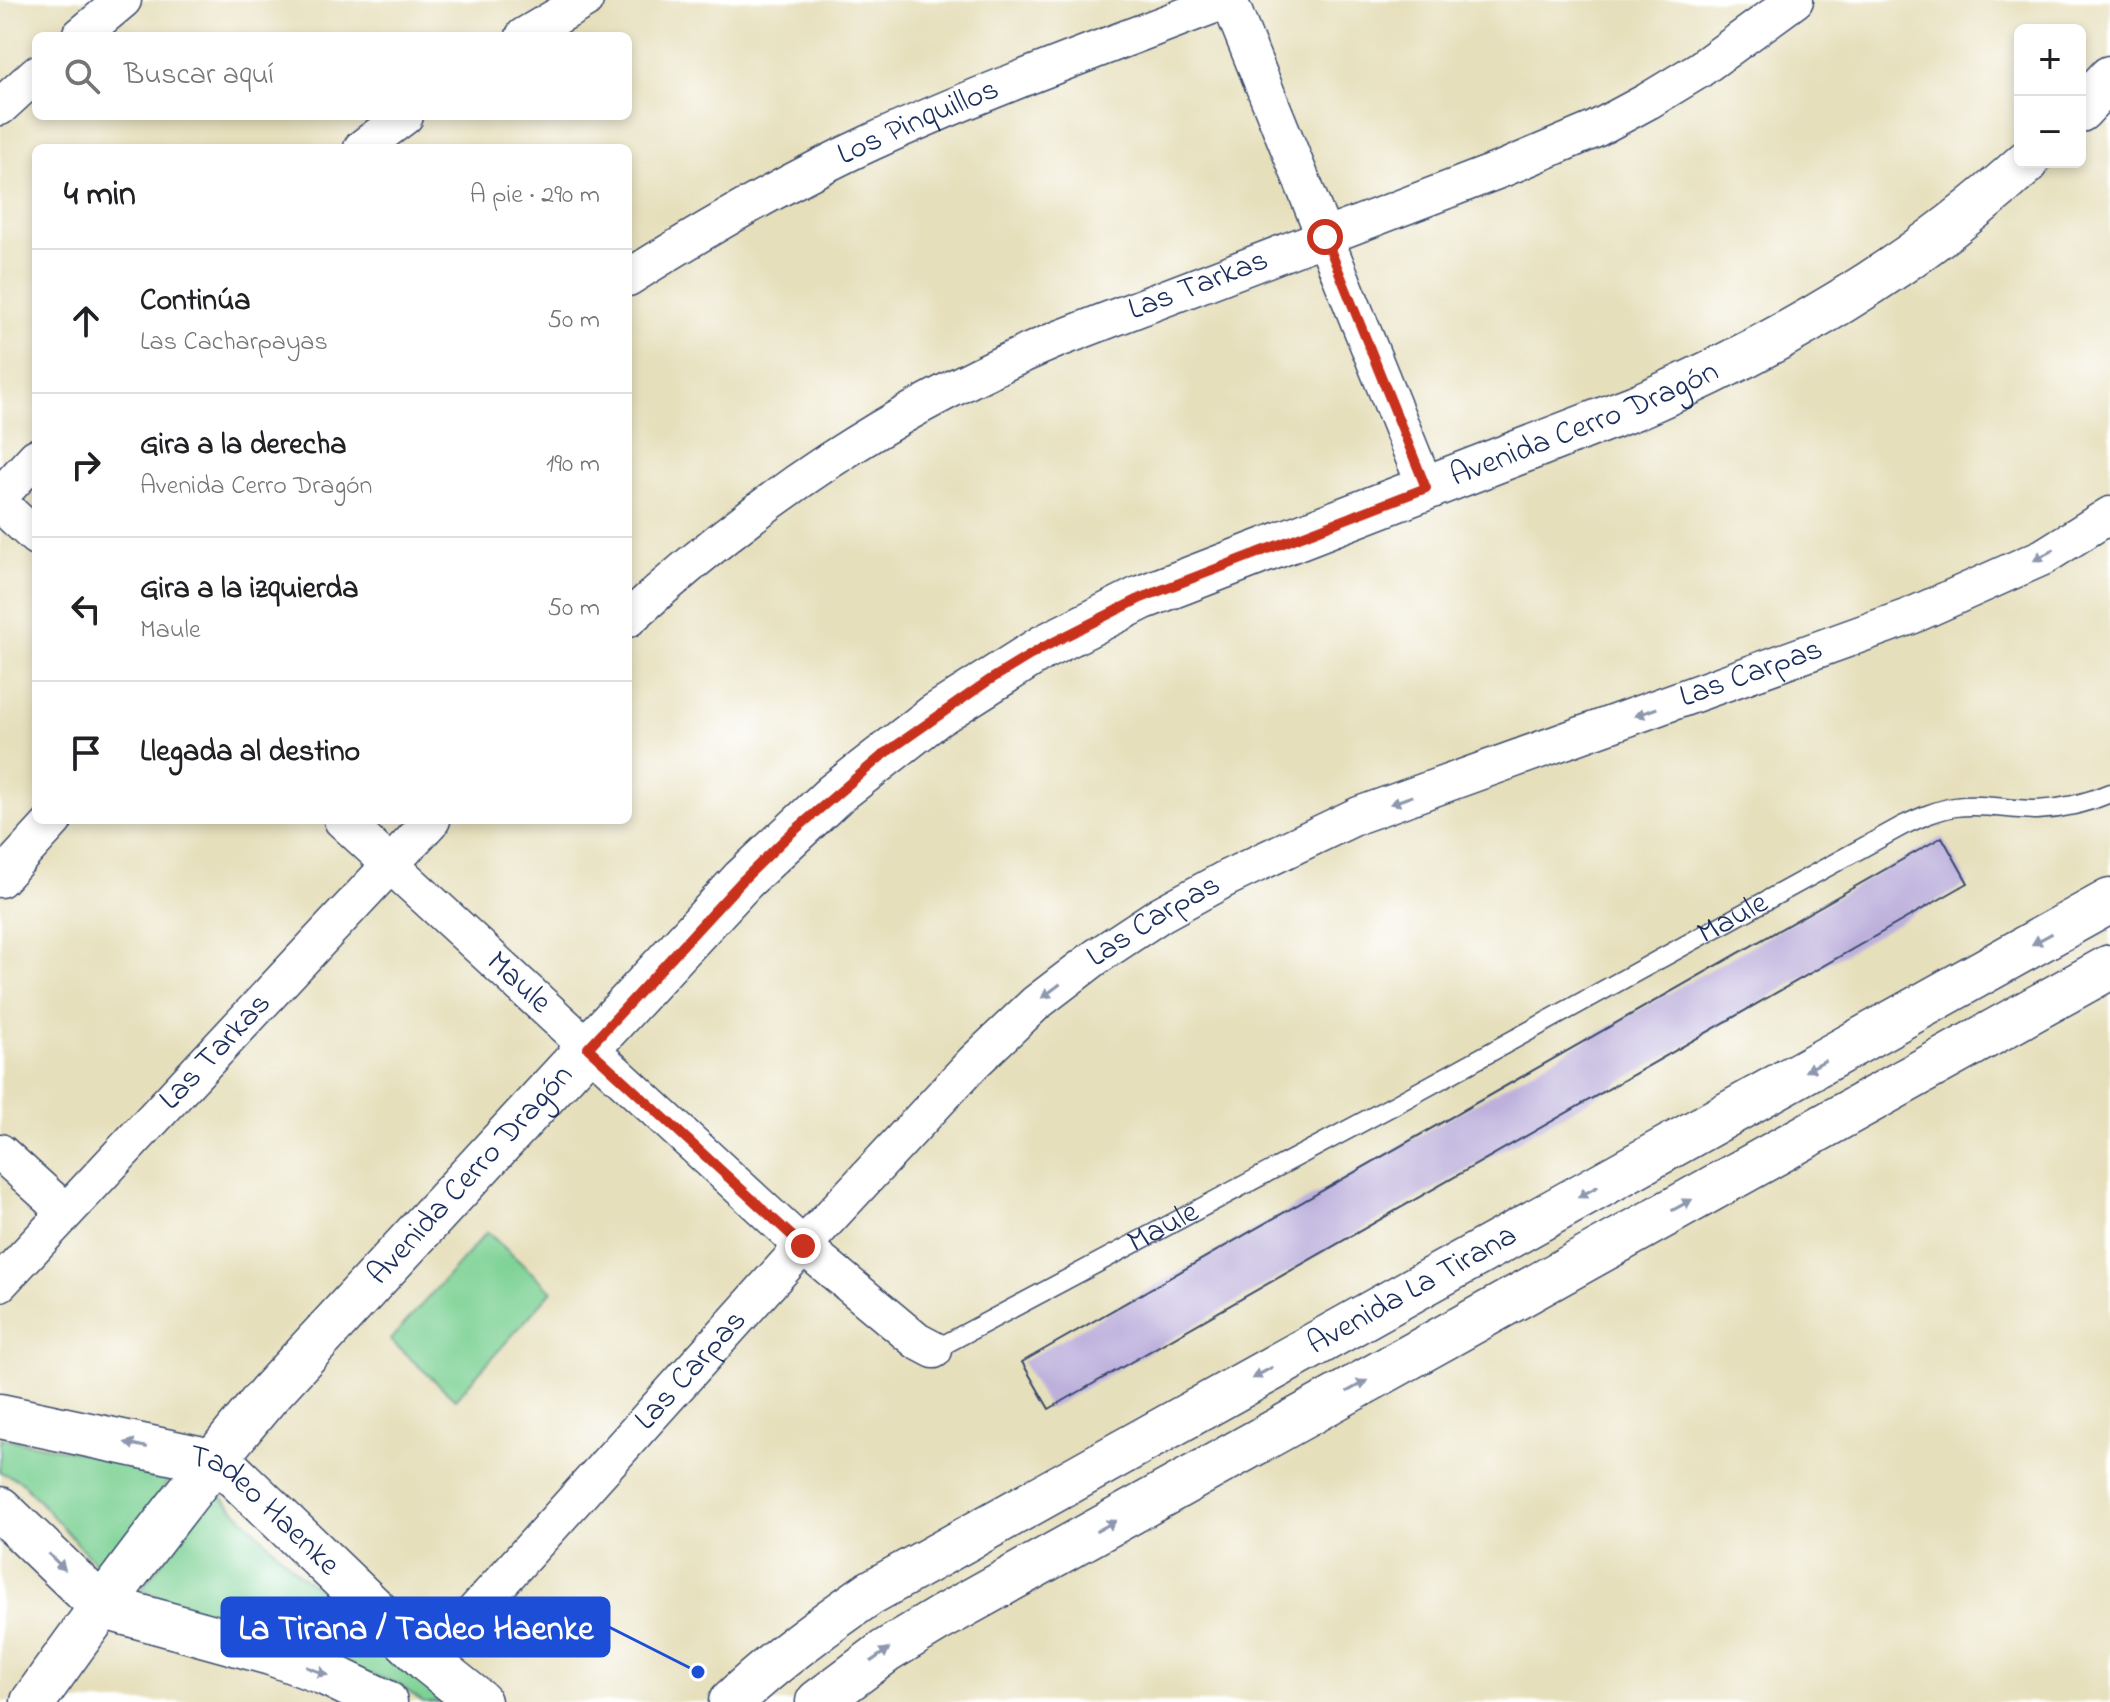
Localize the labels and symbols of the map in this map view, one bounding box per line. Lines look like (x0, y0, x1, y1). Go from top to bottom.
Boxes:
street label: Los Pinquillos (830, 67, 1006, 178)
route start (1307, 219, 1343, 255)
street label: Las Tarkas (1122, 237, 1275, 334)
street label: Avenida Cerro Dragón (1443, 349, 1727, 500)
one-way arrow (2032, 549, 2055, 562)
street label: Las Carpas (1673, 626, 1829, 721)
one-way arrow (1633, 706, 1657, 719)
one-way arrow (1389, 794, 1413, 807)
street label: Las Carpas (1077, 862, 1229, 980)
street label: Maule (1689, 880, 1778, 957)
one-way arrow (2031, 932, 2053, 946)
street label: Maule (475, 940, 562, 1026)
street label: Las Tarkas (148, 982, 283, 1122)
one-way arrow (1041, 982, 1061, 998)
street label: Avenida Cerro Dragón (357, 1054, 585, 1296)
one-way arrow (1803, 1059, 1826, 1073)
one-way arrow (1576, 1186, 1599, 1199)
street label: Maule (1120, 1189, 1208, 1266)
one-way arrow (1671, 1198, 1694, 1212)
street label: Avenida La Tirana (1299, 1213, 1526, 1368)
route end (785, 1228, 821, 1264)
street label: Las Carpas (624, 1299, 758, 1442)
one-way arrow (1251, 1366, 1274, 1380)
one-way arrow (1346, 1379, 1369, 1393)
street label: Tadeo Haenke (185, 1433, 351, 1588)
one-way arrow (123, 1438, 148, 1451)
one-way arrow (1095, 1519, 1117, 1533)
one-way arrow (47, 1553, 66, 1571)
callout: La Tirana / Tadeo Haenke (222, 1598, 609, 1656)
text: La Tirana / Tadeo Haenke (238, 1606, 594, 1656)
one-way arrow (870, 1648, 891, 1663)
one-way arrow (306, 1664, 330, 1677)

